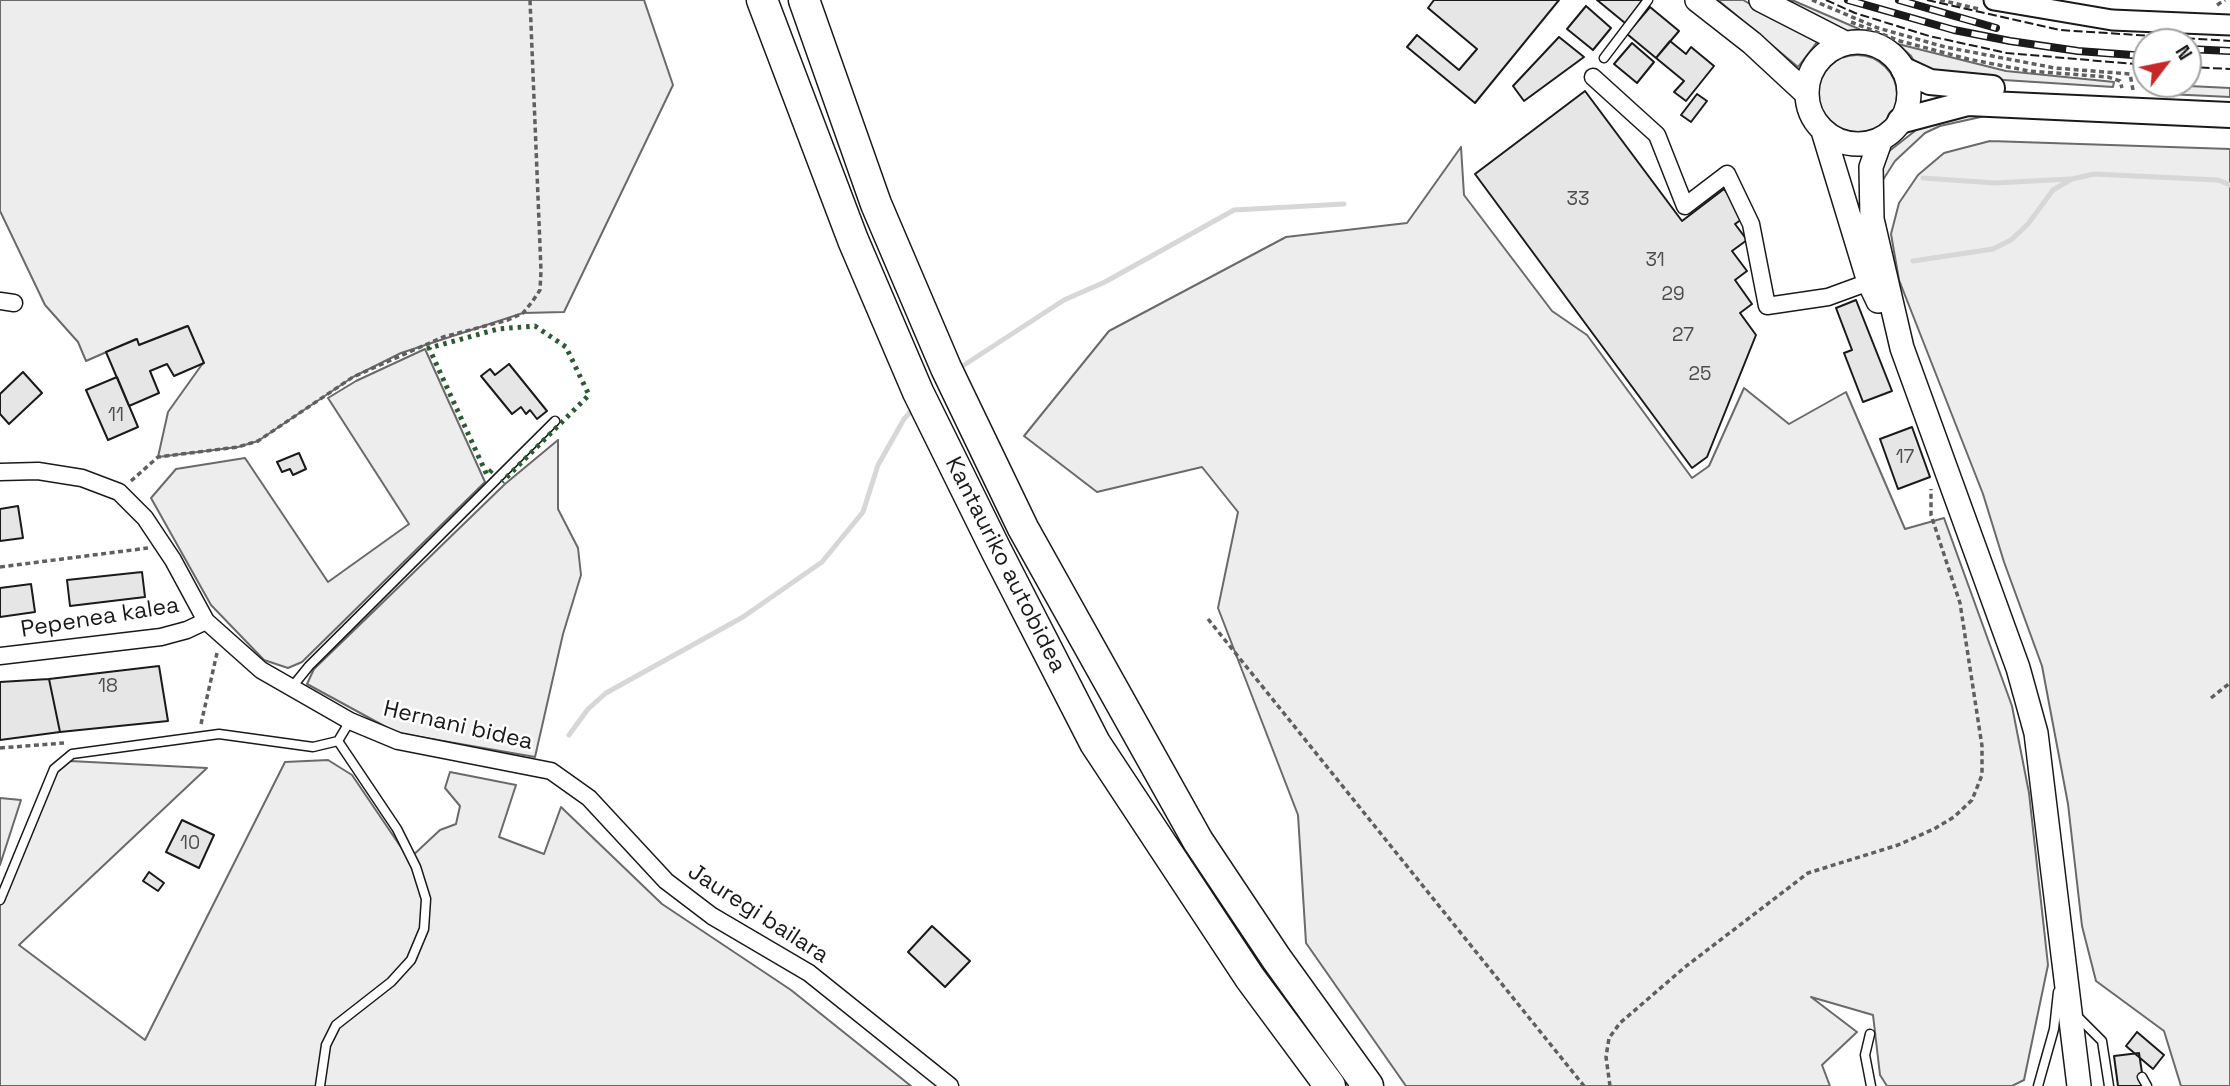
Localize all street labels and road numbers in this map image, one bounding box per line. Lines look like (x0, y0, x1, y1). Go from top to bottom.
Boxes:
street label: Kantauriko autobidea (939, 453, 1071, 677)
street label: Pepenea kalea (19, 592, 181, 644)
street label: Hernani bidea (381, 695, 535, 757)
street label: Jauregi bailara (682, 858, 834, 970)

